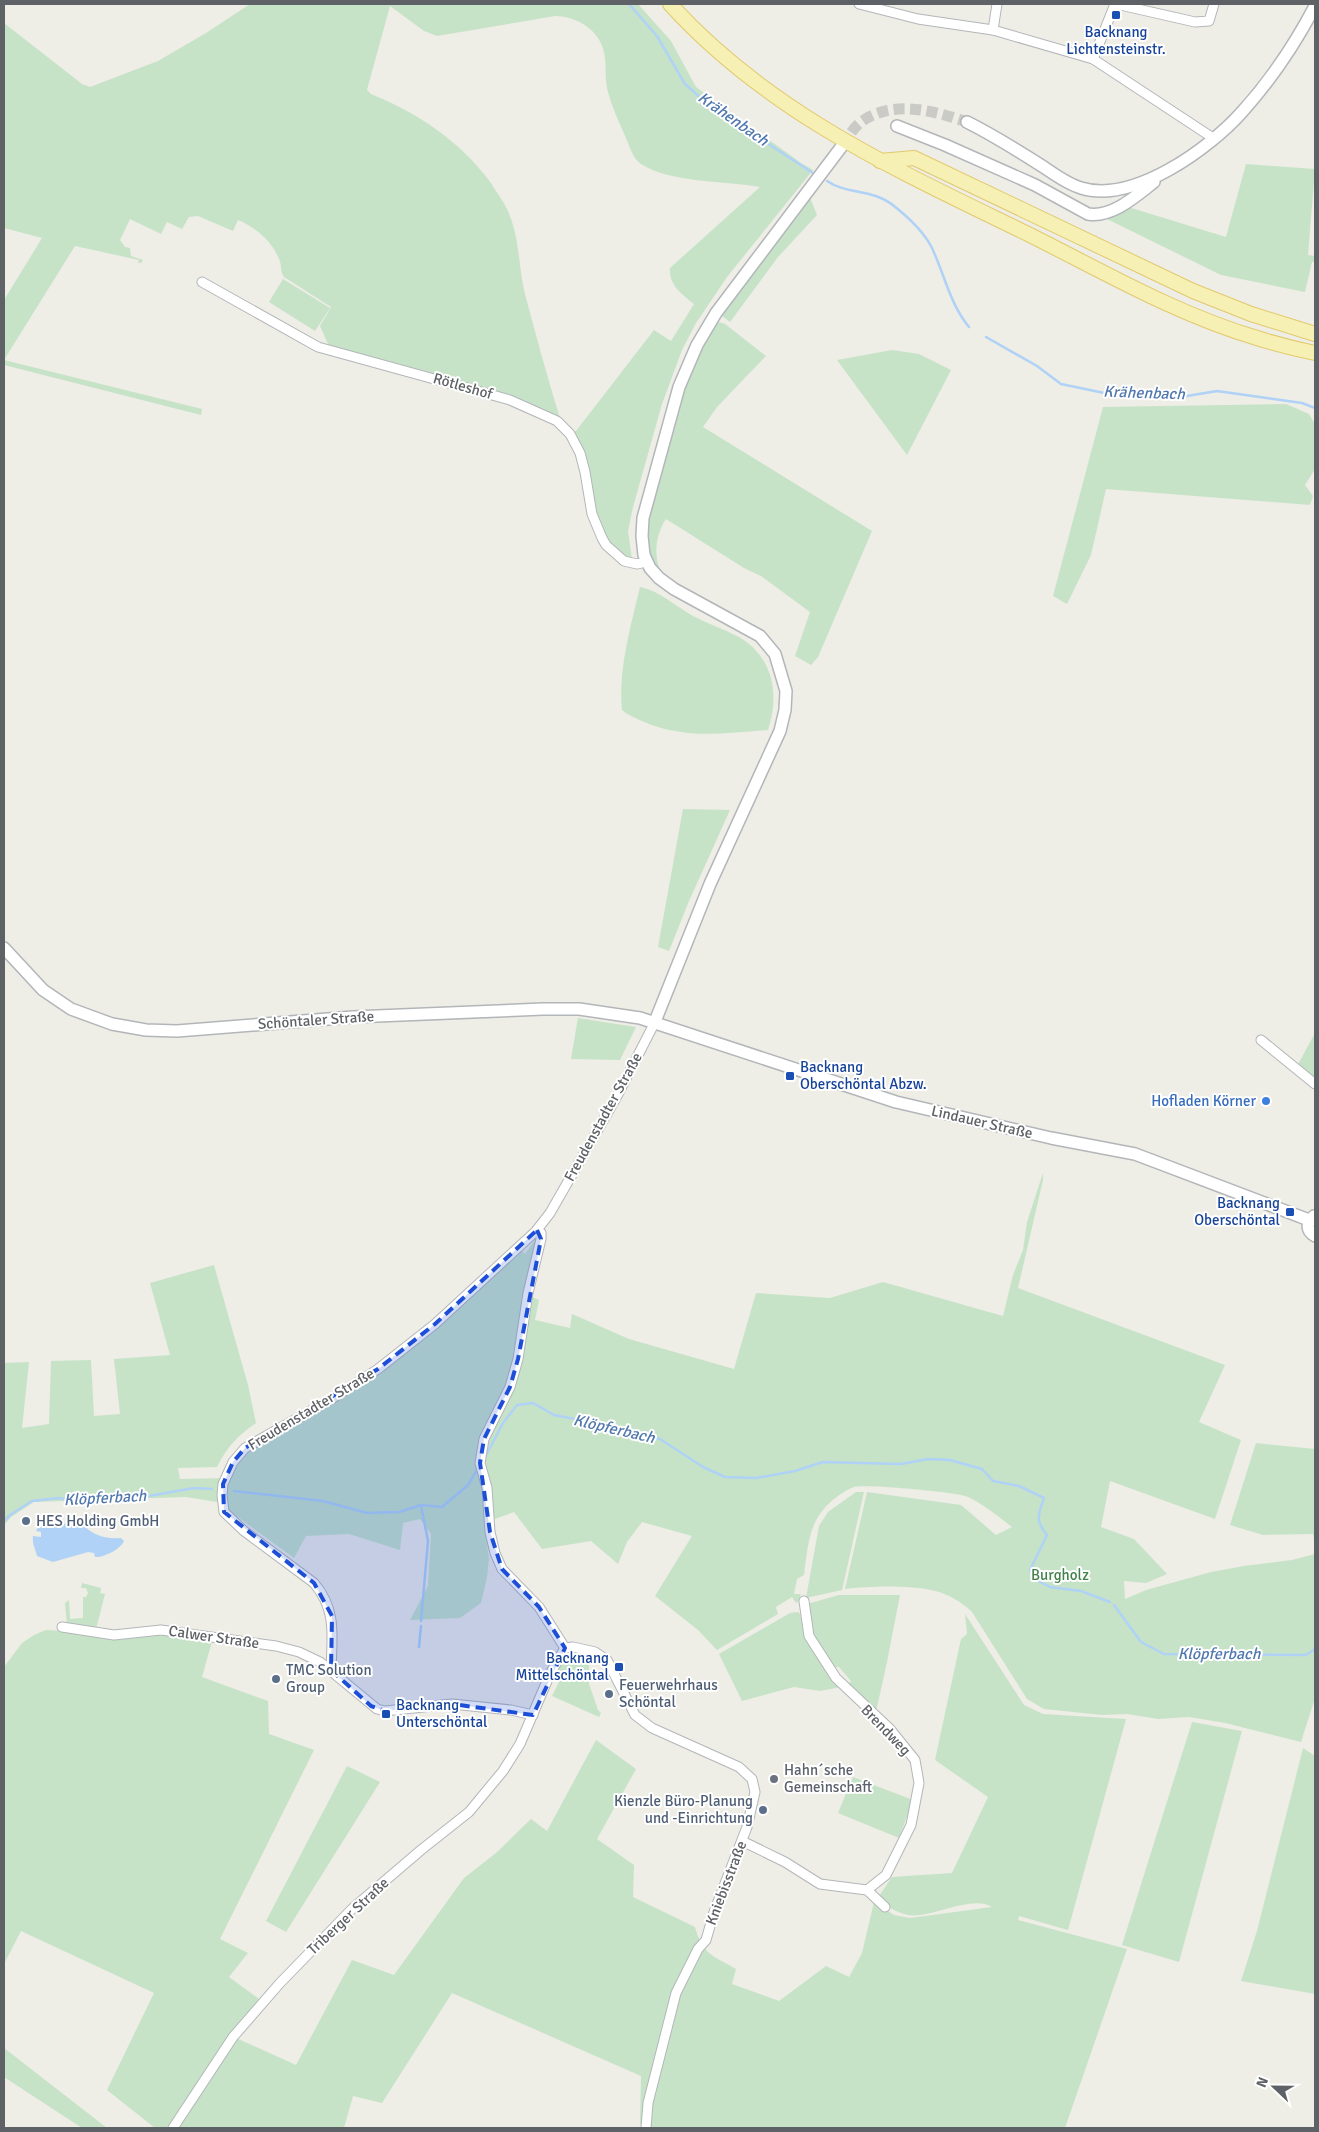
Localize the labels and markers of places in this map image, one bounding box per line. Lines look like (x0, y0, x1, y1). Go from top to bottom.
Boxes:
marker: Backnang Lichtensteinstr. (1110, 9, 1122, 21)
place label: Backnang Lichtensteinstr. (1066, 23, 1166, 58)
place label: Backnang Oberschöntal Abzw. (800, 1058, 927, 1093)
marker: Backnang Oberschöntal Abzw. (784, 1070, 796, 1082)
place label: Hofladen Körner (1151, 1092, 1256, 1110)
marker: Hofladen Körner (1260, 1095, 1272, 1107)
place label: Backnang Oberschöntal (1194, 1194, 1280, 1229)
marker: Backnang Oberschöntal (1284, 1206, 1296, 1218)
place label: HES Holding GmbH (36, 1512, 159, 1530)
marker: HES Holding GmbH (20, 1515, 32, 1527)
place label: Backnang Mittelschöntal (516, 1649, 609, 1684)
place label: TMC Solution Group (286, 1661, 372, 1696)
marker: Backnang Mittelschöntal (613, 1661, 625, 1673)
marker: TMC Solution Group (270, 1673, 282, 1685)
place label: Feuerwehrhaus Schöntal (619, 1676, 718, 1711)
marker: Feuerwehrhaus Schöntal (603, 1688, 615, 1700)
place label: Backnang Unterschöntal (396, 1696, 487, 1731)
marker: Backnang Unterschöntal (380, 1708, 392, 1720)
place label: Hahn´sche Gemeinschaft (784, 1761, 872, 1796)
marker: Hahn´sche Gemeinschaft (768, 1773, 780, 1785)
place label: Kienzle Büro-Planung und -Einrichtung (614, 1792, 753, 1827)
marker: Kienzle Büro-Planung und -Einrichtung (757, 1804, 769, 1816)

